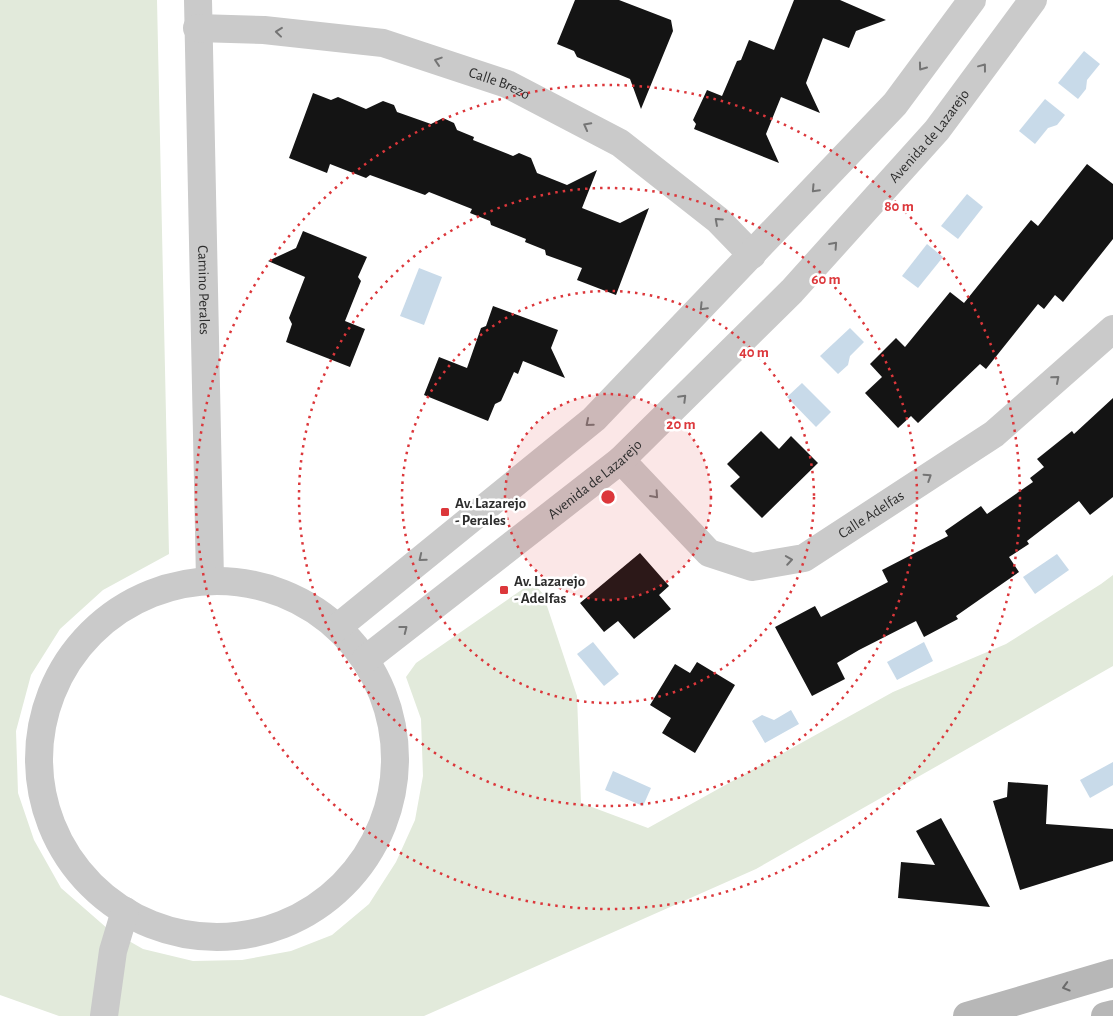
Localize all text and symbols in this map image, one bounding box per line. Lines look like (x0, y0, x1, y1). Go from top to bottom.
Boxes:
one-way arrow (275, 27, 283, 38)
one-way arrow (434, 57, 443, 67)
one-way arrow (919, 61, 928, 71)
one-way arrow (978, 64, 986, 73)
street label: Calle Brezo (467, 65, 532, 103)
street label: Avenida de Lazarejo (886, 87, 972, 186)
one-way arrow (583, 122, 592, 132)
one-way arrow (812, 183, 821, 192)
text: 80 m (884, 199, 914, 214)
one-way arrow (714, 218, 723, 227)
one-way arrow (828, 241, 837, 250)
street label: Camino Perales (195, 245, 212, 335)
text: 60 m (811, 272, 841, 287)
one-way arrow (700, 301, 709, 310)
text: 40 m (739, 345, 769, 360)
one-way arrow (1051, 376, 1060, 385)
one-way arrow (678, 395, 687, 404)
text: 20 m (666, 417, 696, 432)
one-way arrow (586, 418, 595, 427)
street label: Avenida de Lazarejo (545, 437, 645, 522)
one-way arrow (922, 474, 931, 483)
centre of rings (599, 488, 617, 506)
street label: Calle Adelfas (836, 488, 907, 542)
one-way arrow (649, 490, 658, 499)
place label: Av. Lazarejo - Perales (455, 496, 526, 528)
marker: Av. Lazarejo - Perales (439, 506, 451, 518)
one-way arrow (419, 553, 428, 562)
one-way arrow (785, 556, 794, 566)
place label: Av. Lazarejo - Adelfas (514, 574, 585, 606)
marker: Av. Lazarejo - Adelfas (498, 584, 510, 596)
one-way arrow (398, 627, 407, 635)
one-way arrow (1062, 981, 1071, 992)

